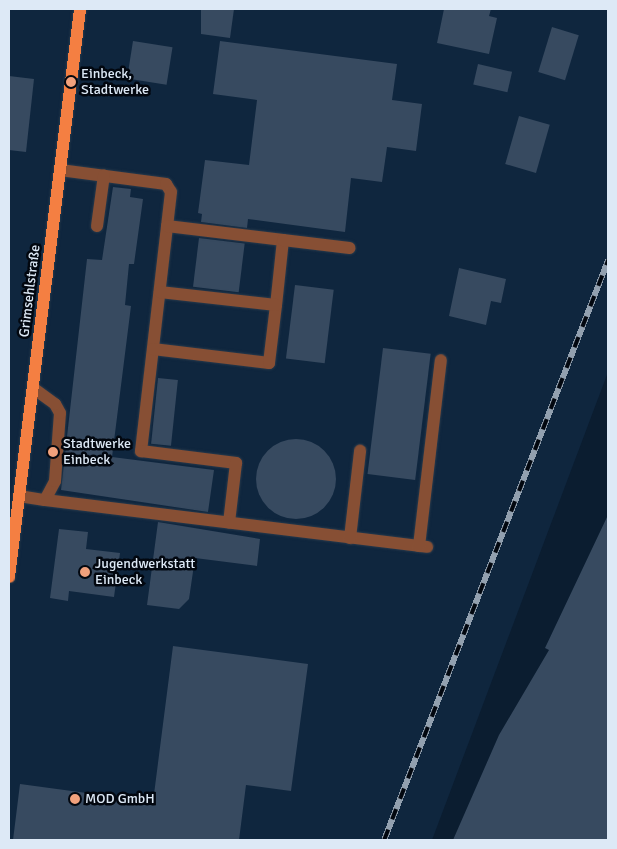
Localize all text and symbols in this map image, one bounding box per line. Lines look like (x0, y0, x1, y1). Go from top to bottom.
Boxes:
place label: Einbeck, Stadtwerke (81, 66, 149, 98)
marker: Einbeck, Stadtwerke (65, 76, 77, 88)
street label: Grimsehlstraße (16, 244, 44, 338)
place label: Stadtwerke Einbeck (63, 436, 131, 468)
marker: Stadtwerke Einbeck (47, 446, 59, 458)
place label: Jugendwerkstatt Einbeck (95, 556, 195, 588)
marker: Jugendwerkstatt Einbeck (79, 566, 91, 578)
place label: MOD GmbH (85, 791, 155, 807)
marker: MOD GmbH (69, 793, 81, 805)

